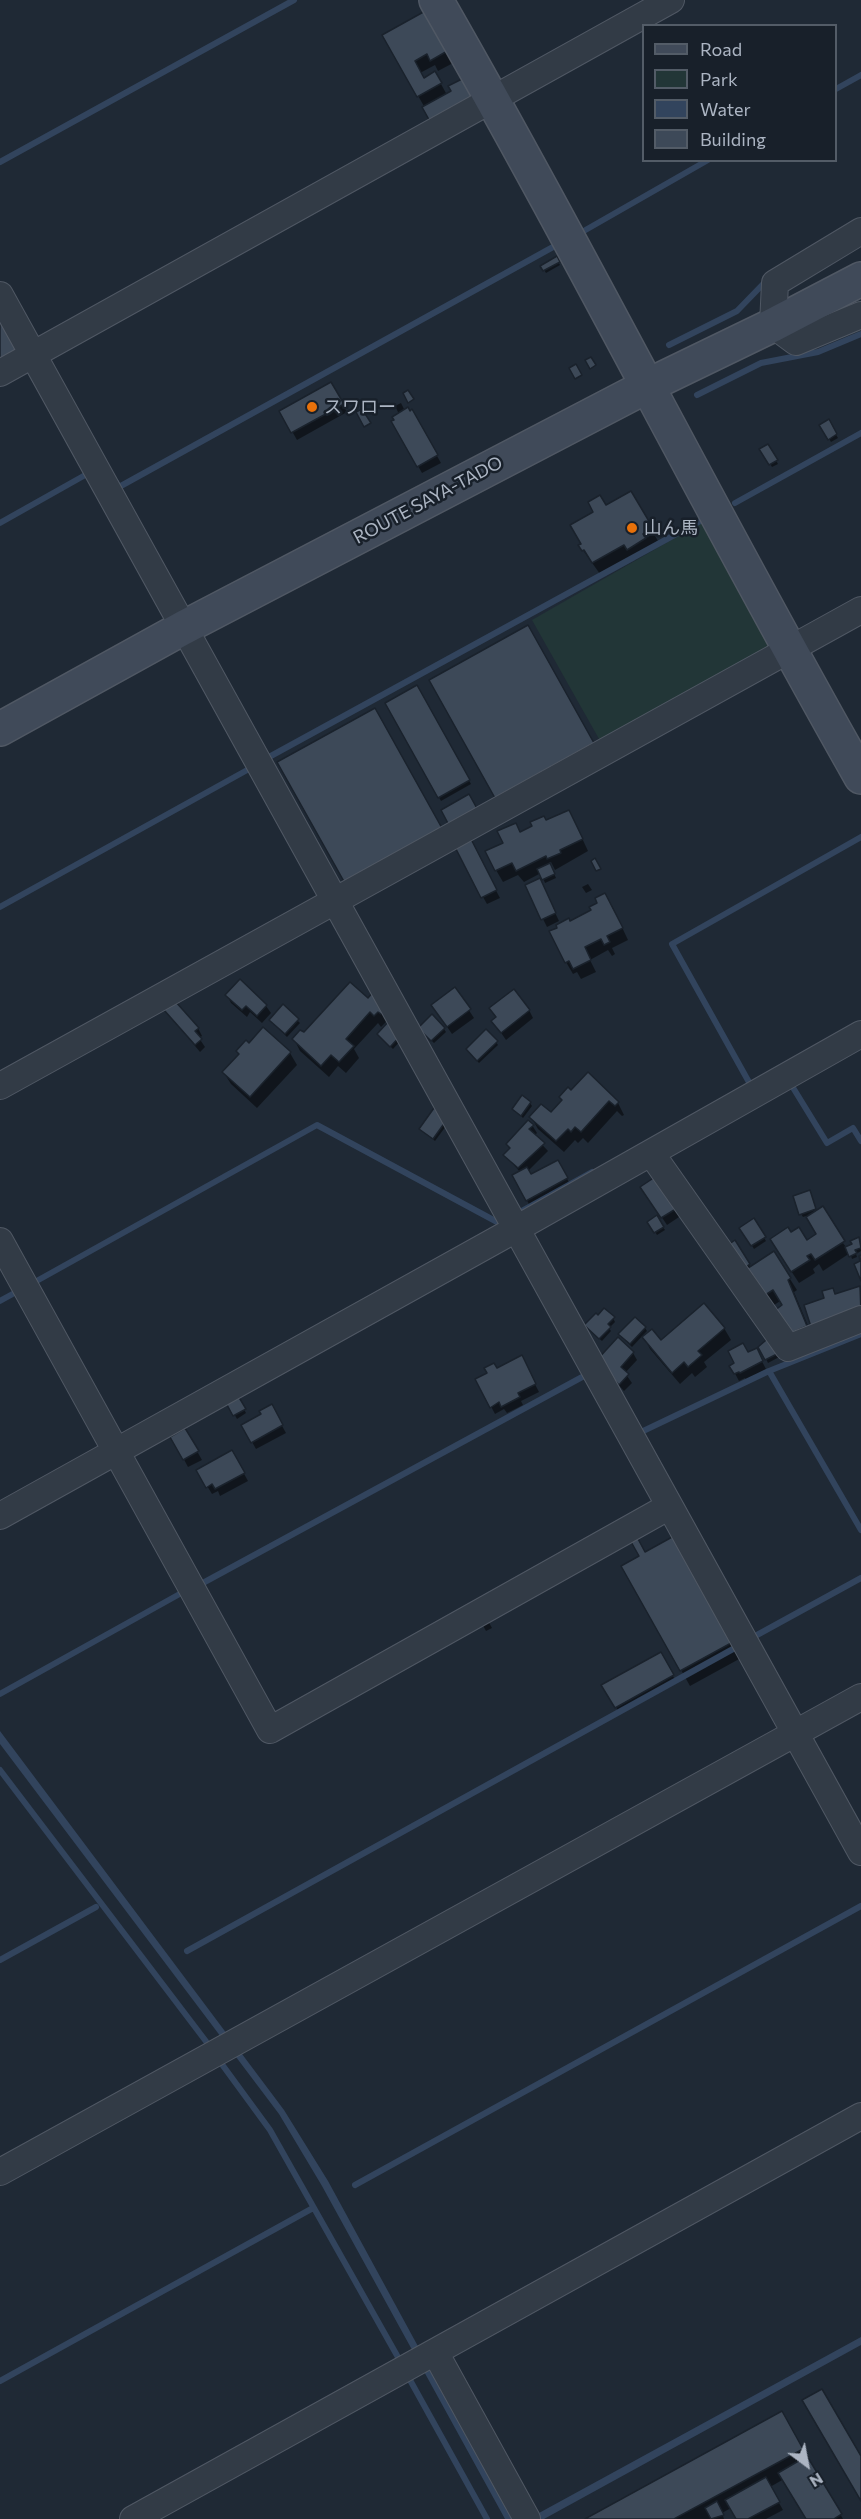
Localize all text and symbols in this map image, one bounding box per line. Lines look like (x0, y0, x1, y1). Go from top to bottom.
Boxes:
legend (642, 24, 837, 162)
text: Road (700, 38, 742, 60)
text: Park (700, 68, 738, 90)
text: Water (700, 98, 751, 120)
text: Building (700, 128, 766, 150)
place label: スワロー (324, 396, 396, 418)
marker: スワロー (305, 400, 319, 414)
street label: ROUTE SAYA-TADO (350, 452, 506, 548)
place label: 山ん馬 (644, 517, 698, 539)
marker: 山ん馬 (625, 521, 639, 535)
north arrow (777, 2435, 837, 2495)
text: N (807, 2469, 827, 2492)

